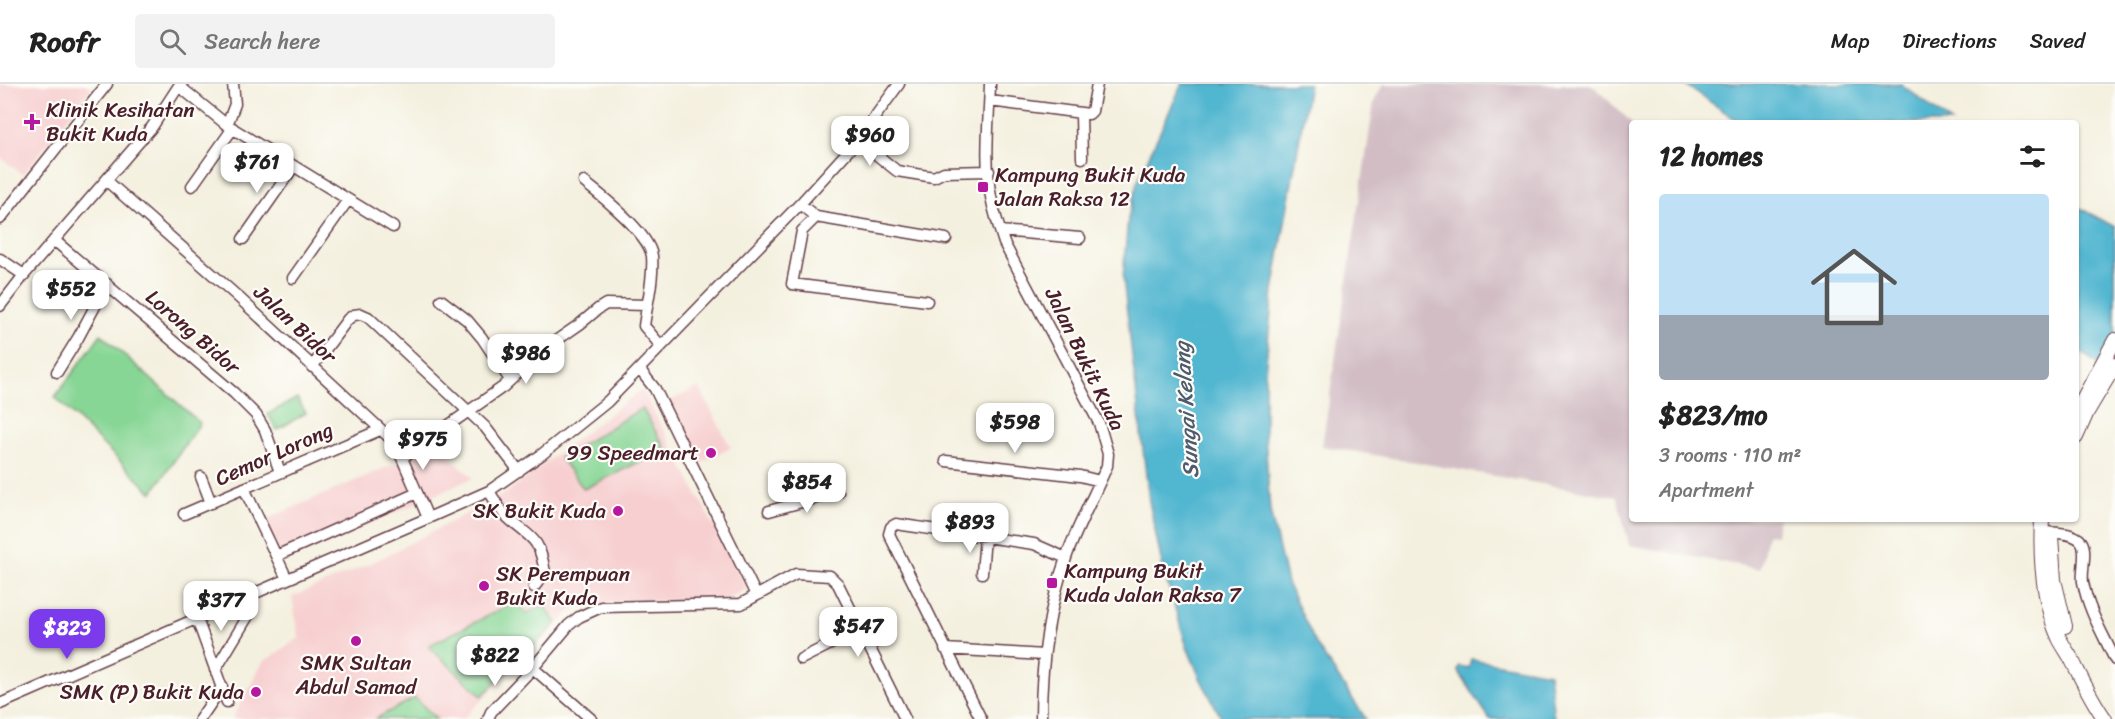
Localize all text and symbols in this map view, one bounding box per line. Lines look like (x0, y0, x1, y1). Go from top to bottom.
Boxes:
search box (135, 14, 555, 68)
text: Roofr (30, 17, 99, 66)
text: Search here (204, 22, 320, 61)
text: Map (1831, 22, 1869, 60)
text: Directions (1902, 22, 1997, 60)
text: Saved (2030, 22, 2085, 60)
icon: search (156, 25, 189, 58)
place label: Klinik Kesihatan Bukit Kuda (46, 91, 195, 153)
marker: Klinik Kesihatan Bukit Kuda (23, 113, 41, 131)
pin: $960 (834, 116, 906, 167)
text: $960 (845, 118, 895, 153)
text: 12 homes (1659, 133, 1763, 179)
icon: filters (2016, 140, 2049, 173)
pin: $761 (221, 143, 293, 194)
text: $761 (235, 145, 279, 180)
place label: Kampung Bukit Kuda Jalan Raksa 12 (994, 156, 1186, 218)
marker: Kampung Bukit Kuda Jalan Raksa 12 (976, 180, 990, 194)
icon: home (1800, 233, 1908, 341)
pin: $552 (35, 270, 107, 321)
text: $552 (46, 272, 96, 307)
street label: Jalan Bidor (244, 274, 347, 374)
street label: Lorong Bidor (137, 279, 250, 385)
street label: Jalan Bukit Kuda (1033, 280, 1136, 438)
pin: $986 (490, 334, 562, 385)
text: $986 (501, 336, 551, 371)
water label: Sungai Kelang (1162, 339, 1210, 479)
text: $823/mo (1659, 392, 1768, 438)
pin: $598 (979, 403, 1051, 454)
text: $598 (990, 405, 1040, 440)
street label: Cemor Lorong (209, 411, 340, 497)
pin: $975 (387, 420, 459, 471)
text: $975 (398, 422, 448, 457)
place label: 99 Speedmart (566, 434, 699, 472)
text: 3 rooms · 110 m² (1659, 438, 1801, 473)
marker: 99 Speedmart (704, 446, 718, 460)
pin: $854 (771, 463, 843, 514)
text: $854 (782, 465, 832, 500)
text: Apartment (1659, 473, 1753, 508)
place label: SK Bukit Kuda (473, 492, 606, 530)
pin: $893 (934, 503, 1006, 554)
marker: SK Bukit Kuda (611, 504, 625, 518)
text: $893 (946, 505, 994, 540)
place label: Kampung Bukit Kuda Jalan Raksa 7 (1064, 552, 1243, 614)
place label: SK Perempuan Bukit Kuda (496, 555, 630, 617)
marker: Kampung Bukit Kuda Jalan Raksa 7 (1045, 576, 1059, 590)
marker: SK Perempuan Bukit Kuda (477, 579, 491, 593)
pin: $377 (185, 581, 257, 632)
text: $377 (197, 583, 245, 618)
pin: $547 (822, 607, 894, 658)
pin: $823 (31, 609, 103, 660)
text: $547 (833, 609, 883, 644)
text: $823 (43, 611, 91, 646)
marker: SMK Sultan Abdul Samad (349, 634, 363, 648)
pin: $822 (459, 636, 531, 687)
text: $822 (471, 638, 519, 673)
place label: SMK Sultan Abdul Samad (295, 644, 418, 706)
place label: SMK (P) Bukit Kuda (60, 673, 244, 711)
marker: SMK (P) Bukit Kuda (249, 685, 263, 699)

